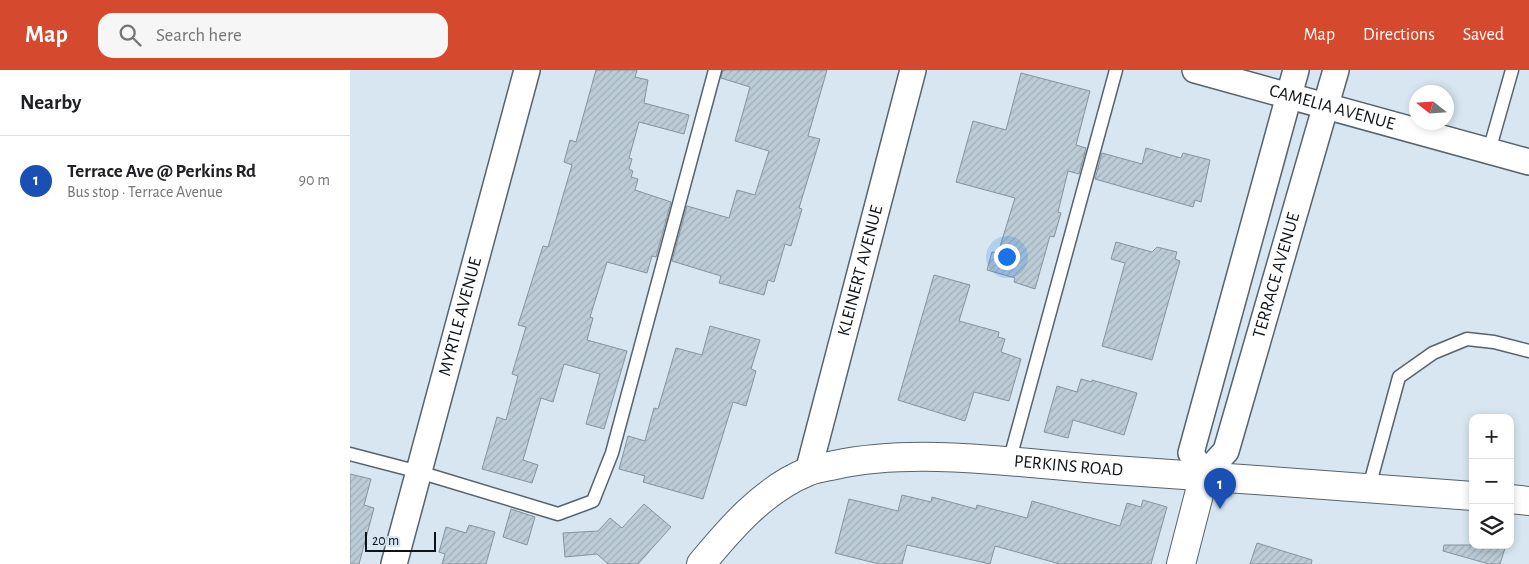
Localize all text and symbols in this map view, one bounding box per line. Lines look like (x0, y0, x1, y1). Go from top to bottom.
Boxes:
search box (98, 13, 448, 58)
icon: search (116, 21, 144, 49)
text: Map (25, 23, 68, 47)
text: Search here (156, 26, 242, 45)
text: Map (1304, 26, 1335, 44)
text: Directions (1363, 26, 1435, 44)
text: Saved (1463, 26, 1504, 44)
street label: CAMELIA AVENUE (1267, 82, 1397, 134)
north arrow (1409, 85, 1454, 130)
text: Nearby (20, 92, 81, 113)
text: Terrace Ave @ Perkins Rd (67, 162, 256, 181)
text: 1 (33, 172, 39, 188)
text: 90 m (299, 172, 330, 188)
text: Bus stop · Terrace Avenue (67, 184, 223, 200)
street label: KLEINERT AVENUE (835, 203, 886, 338)
street label: TERRACE AVENUE (1250, 210, 1303, 340)
your location (994, 244, 1020, 270)
street label: MYRTLE AVENUE (436, 255, 485, 378)
map controls (1469, 414, 1514, 549)
button: + (1469, 414, 1514, 459)
street label: PERKINS ROAD (1013, 453, 1124, 480)
button: − (1469, 459, 1514, 504)
pin: 1 (1204, 468, 1236, 509)
button: layers (1469, 504, 1514, 549)
scale bar (365, 529, 436, 552)
text: 20 m (372, 534, 399, 548)

